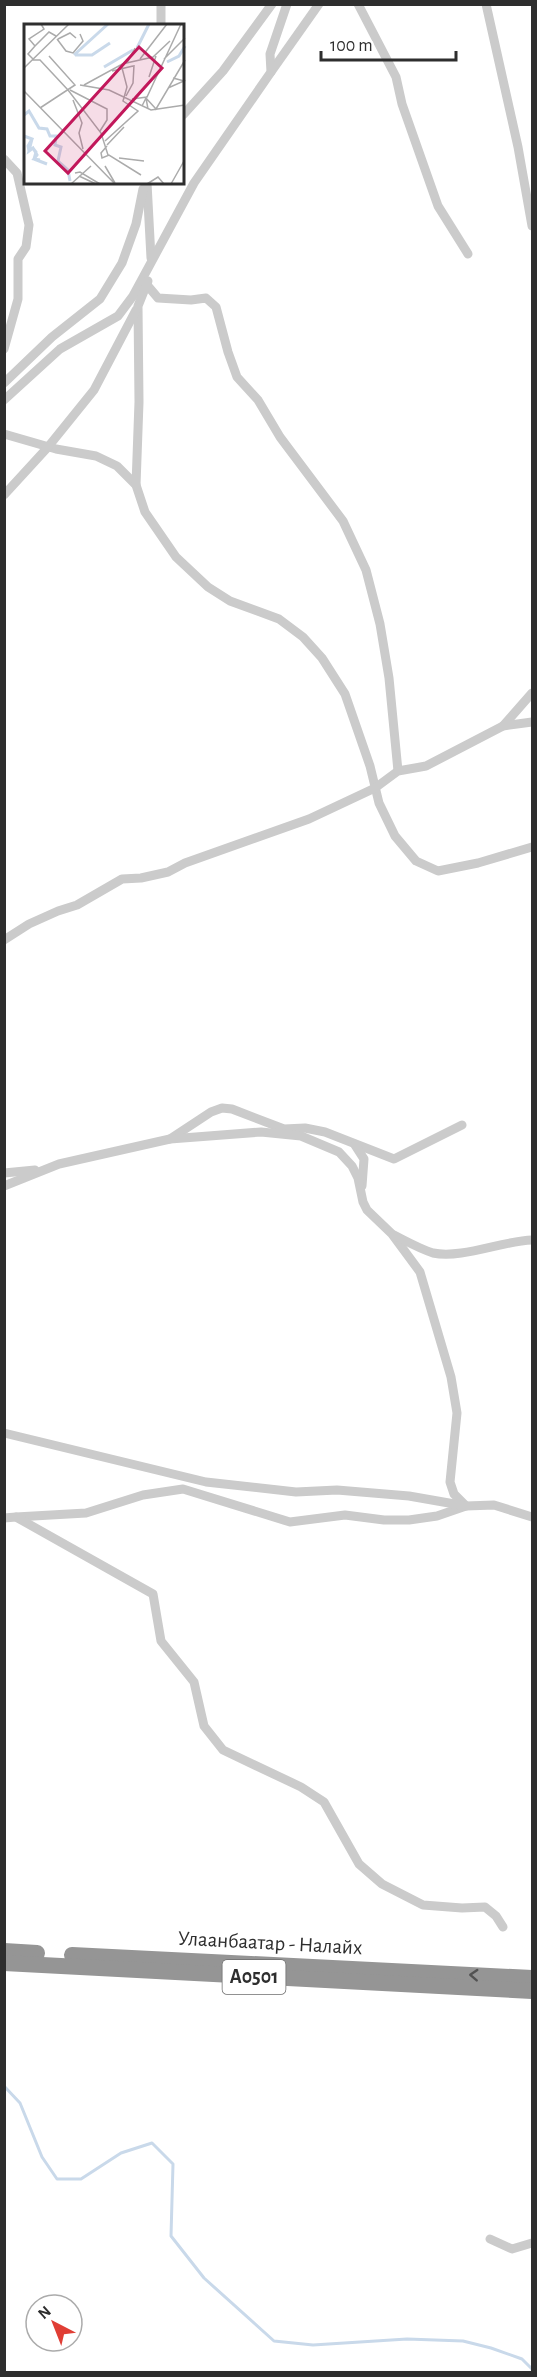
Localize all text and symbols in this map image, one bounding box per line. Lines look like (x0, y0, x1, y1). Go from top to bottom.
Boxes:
inset map (24, 24, 184, 184)
scale bar (321, 24, 456, 62)
text: 100 m (330, 37, 373, 55)
street label: Улаанбаатар - Налайх (177, 1928, 363, 1958)
road number: A0501 (222, 1960, 286, 1994)
one-way arrow (470, 1969, 479, 1982)
north arrow (24, 2293, 84, 2353)
text: N (35, 2303, 54, 2322)

